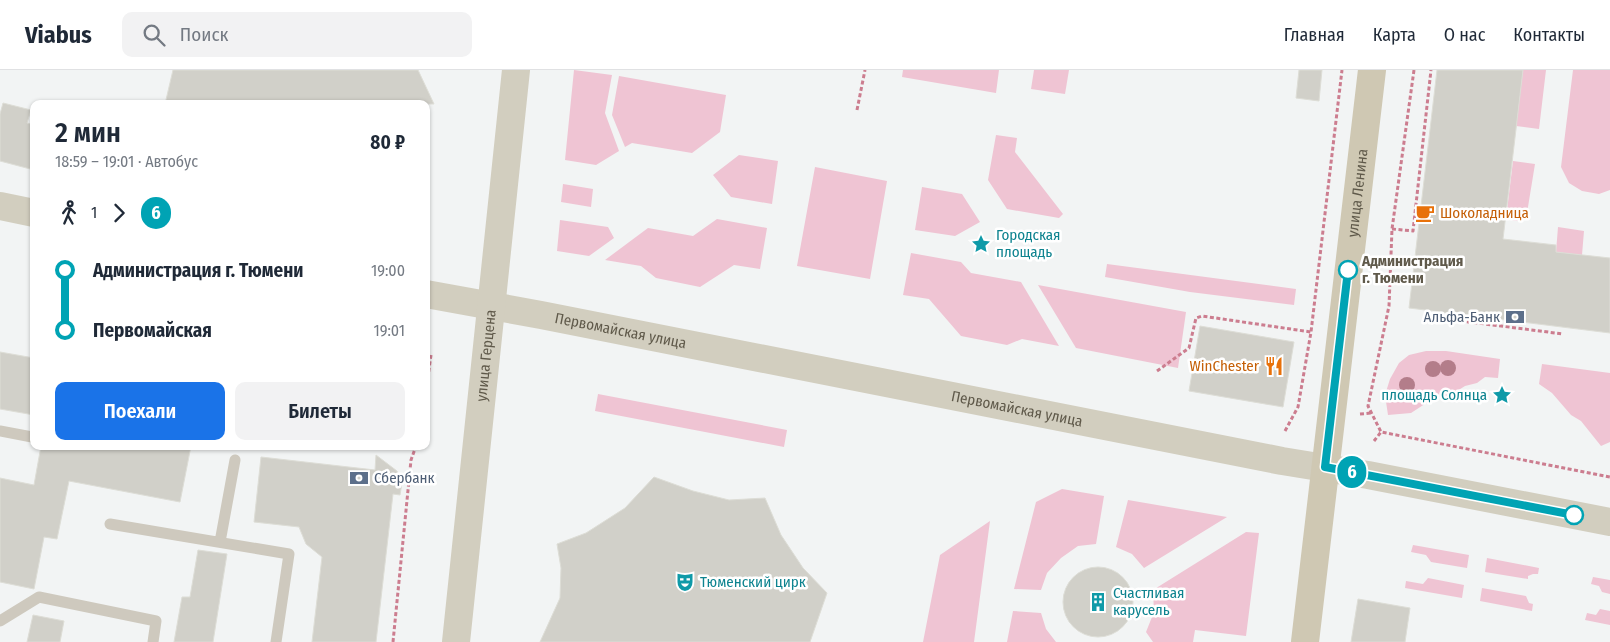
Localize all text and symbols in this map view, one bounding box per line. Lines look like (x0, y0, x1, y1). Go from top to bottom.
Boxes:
search box (122, 12, 472, 57)
text: Viabus (25, 21, 92, 49)
icon: search (140, 21, 168, 49)
text: Поиск (180, 23, 228, 46)
text: Главная (1284, 24, 1345, 46)
text: Карта (1373, 24, 1416, 46)
text: О нас (1444, 24, 1485, 46)
text: Контакты (1513, 24, 1585, 46)
text: 2 мин (55, 116, 121, 149)
text: 80 ₽ (370, 131, 405, 154)
street label: улица Ленина (1343, 148, 1372, 238)
text: 18:59 – 19:01 · Автобус (55, 152, 198, 171)
icon: walk (55, 199, 83, 227)
icon: forward (105, 199, 133, 227)
text: 6 (151, 202, 161, 224)
cafe icon: Шоколадница (1414, 202, 1436, 224)
text: 1 (91, 203, 97, 222)
place label: Шоколадница (1440, 204, 1529, 222)
place label: Городская площадь (996, 226, 1061, 261)
place icon: Городская площадь (970, 233, 992, 255)
place label: Администрация г. Тюмени (1361, 252, 1463, 287)
text: Администрация г. Тюмени (93, 259, 303, 282)
marker: Администрация г. Тюмени (1338, 260, 1358, 280)
text: 19:00 (371, 261, 405, 280)
bank icon: Альфа-Банк (1504, 306, 1526, 328)
place label: Альфа-Банк (1424, 308, 1500, 326)
street label: улица Герцена (472, 309, 500, 403)
street label: Первомайская улица (553, 309, 688, 352)
text: Первомайская (93, 319, 212, 342)
text: 19:01 (373, 321, 405, 340)
restaurant icon: WinChester (1263, 355, 1285, 377)
place label: WinChester (1190, 357, 1260, 375)
button: Поехали (55, 382, 225, 440)
button: Билеты (235, 382, 405, 440)
place icon: площадь Солнца (1491, 384, 1513, 406)
place label: площадь Солнца (1381, 386, 1487, 404)
street label: Первомайская улица (950, 387, 1084, 431)
line badge: 6 (1336, 456, 1368, 488)
text: 6 (1347, 461, 1357, 483)
bank icon: Сбербанк (348, 467, 370, 489)
place label: Сбербанк (374, 469, 435, 487)
unlabelled marker (1564, 505, 1584, 525)
theatre icon: Тюменский цирк (674, 571, 696, 593)
place label: Тюменский цирк (700, 573, 806, 591)
place label: Счастливая карусель (1113, 584, 1185, 619)
building icon: Счастливая карусель (1087, 591, 1109, 613)

